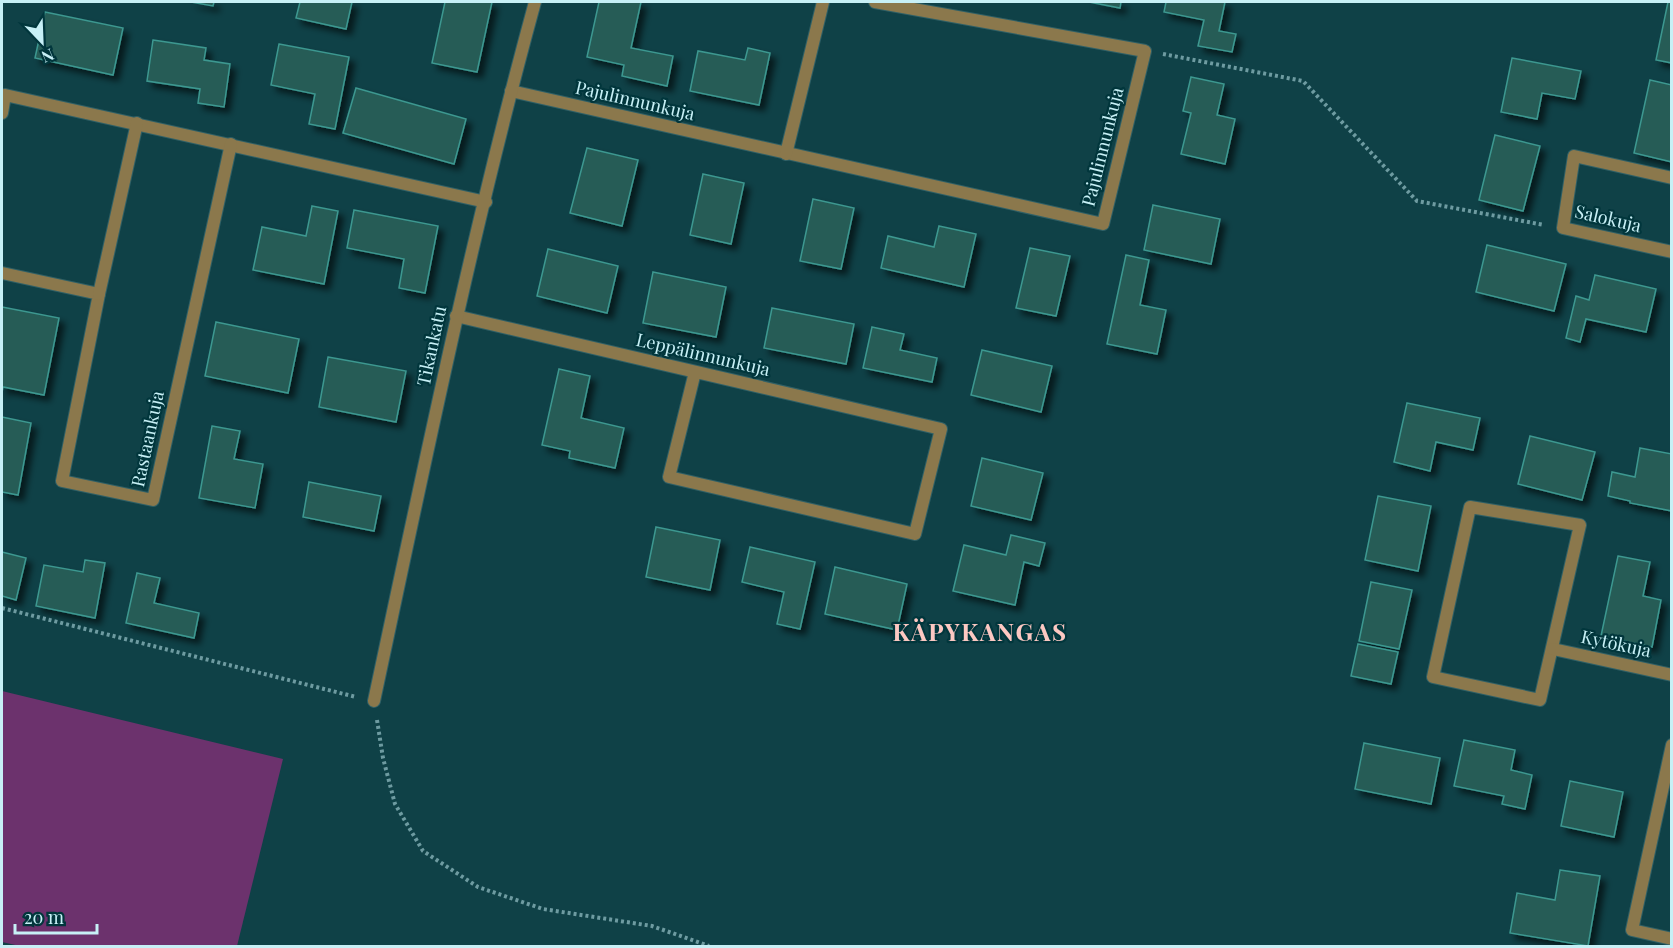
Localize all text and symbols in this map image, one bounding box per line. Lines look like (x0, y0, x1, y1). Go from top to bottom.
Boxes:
north arrow (12, 12, 72, 72)
text: N (38, 44, 57, 68)
street label: Pajulinnunkuja (573, 75, 697, 125)
street label: Pajulinnunkuja (1076, 85, 1128, 209)
street label: Salokuja (1573, 199, 1644, 237)
street label: Tikankatu (411, 303, 451, 388)
street label: Leppälinnunkuja (634, 327, 773, 381)
street label: Rastaankuja (125, 388, 169, 489)
district label: KÄPYKANGAS (892, 615, 1068, 647)
street label: Kytökuja (1579, 624, 1653, 662)
scale bar (15, 897, 98, 935)
text: 20 m (24, 905, 64, 929)

